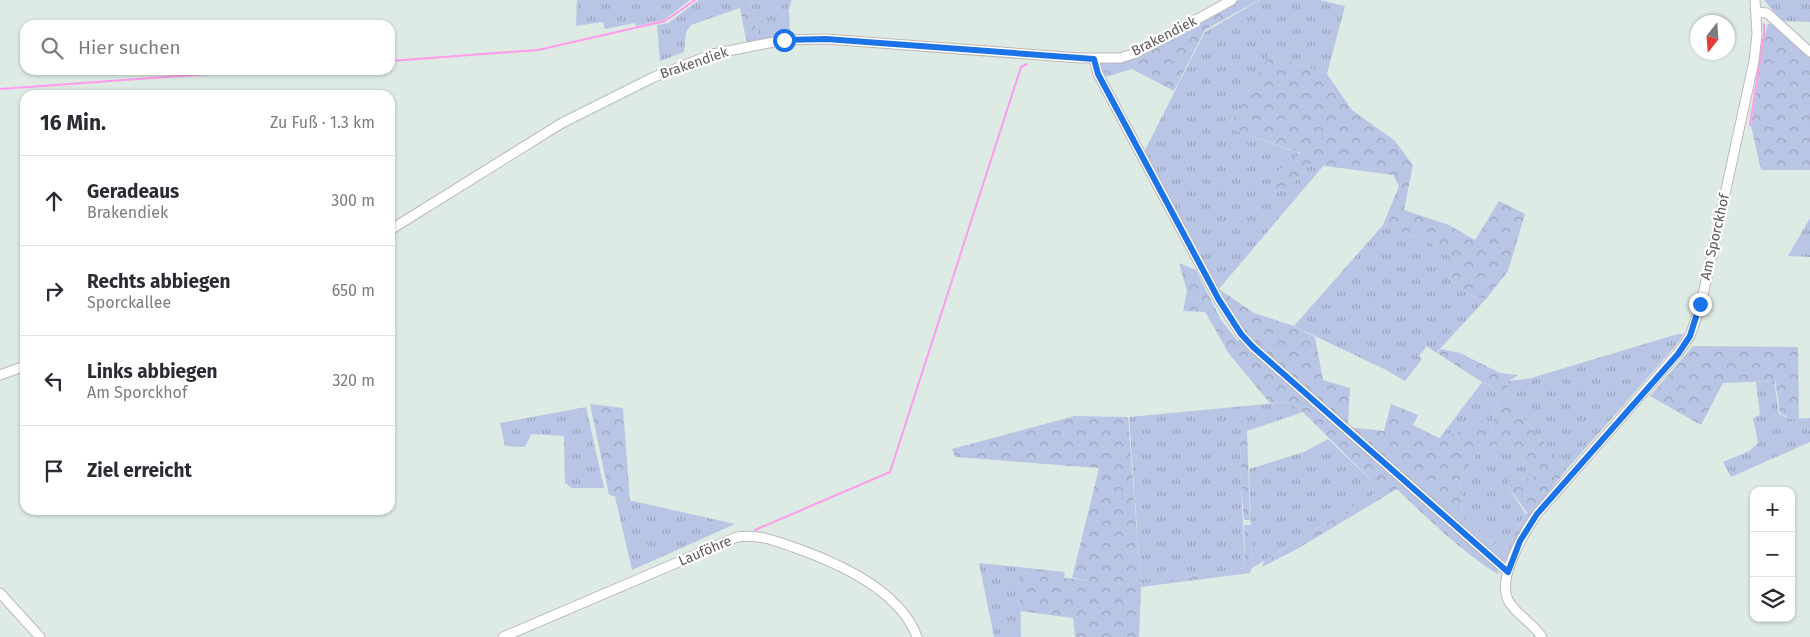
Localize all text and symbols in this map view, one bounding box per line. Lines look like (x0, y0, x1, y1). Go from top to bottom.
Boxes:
street label: Brakendiek (1128, 12, 1200, 60)
north arrow (1690, 15, 1735, 60)
search box (20, 20, 395, 75)
route start (773, 29, 796, 52)
icon: search (38, 34, 66, 62)
text: Hier suchen (78, 36, 181, 59)
street label: Brakendiek (658, 43, 731, 83)
text: 16 Min. (40, 110, 106, 136)
text: Zu Fuß · 1.3 km (270, 113, 375, 132)
text: Geradeaus (87, 180, 179, 203)
icon: ahead (40, 187, 68, 215)
text: 300 m (331, 191, 375, 210)
street label: Am Sporckhof (1697, 191, 1733, 282)
text: Brakendiek (87, 203, 168, 222)
text: Rechts abbiegen (87, 270, 230, 293)
icon: right (40, 277, 68, 305)
text: 650 m (332, 281, 375, 300)
text: Sporckallee (87, 293, 171, 312)
route end (1689, 293, 1712, 316)
text: Links abbiegen (87, 360, 218, 383)
icon: left (40, 367, 68, 395)
text: 320 m (332, 371, 375, 390)
text: Am Sporckhof (87, 383, 187, 402)
icon: arrive (40, 457, 68, 485)
text: Ziel erreicht (87, 459, 192, 482)
map controls (1750, 487, 1795, 622)
button: + (1750, 487, 1795, 532)
street label: Lauföhre (676, 532, 734, 570)
button: − (1750, 532, 1795, 577)
button: layers (1750, 577, 1795, 622)

